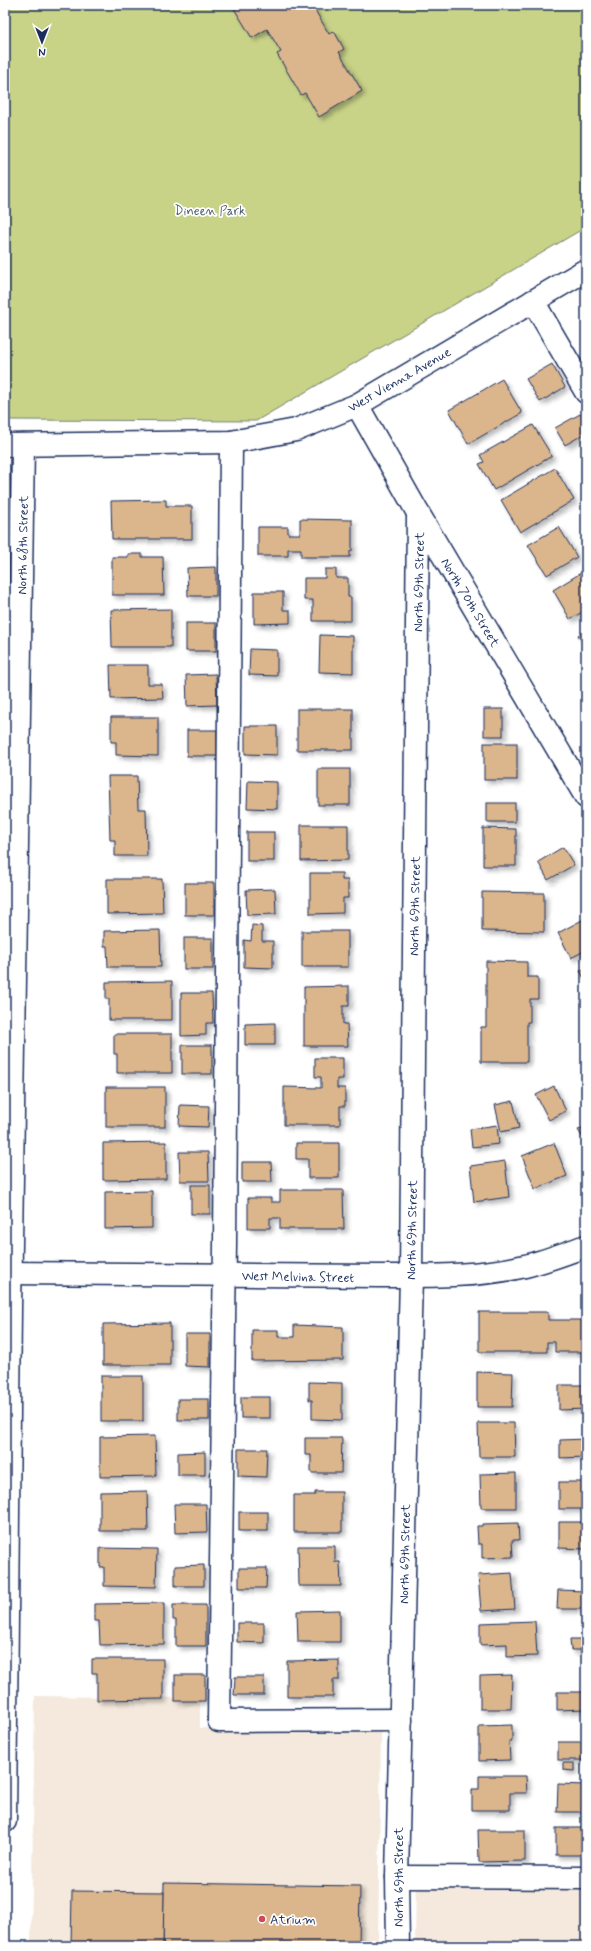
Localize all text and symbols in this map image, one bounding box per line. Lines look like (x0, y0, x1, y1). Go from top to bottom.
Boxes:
north arrow (22, 22, 62, 62)
text: N (38, 44, 46, 58)
park label: Dineen Park (175, 203, 246, 220)
street label: West Vienna Avenue (345, 344, 454, 417)
street label: North 68th Street (14, 495, 33, 595)
street label: North 69th Street (410, 532, 429, 632)
street label: North 70th Street (436, 555, 503, 651)
street label: North 69th Street (406, 856, 425, 956)
street label: North 69th Street (403, 1180, 422, 1280)
street label: West Melvina Street (242, 1268, 354, 1287)
street label: North 69th Street (396, 1504, 415, 1604)
street label: North 69th Street (391, 1827, 408, 1927)
place label: Atrium (270, 1912, 316, 1929)
marker: Atrium (257, 1914, 267, 1924)

